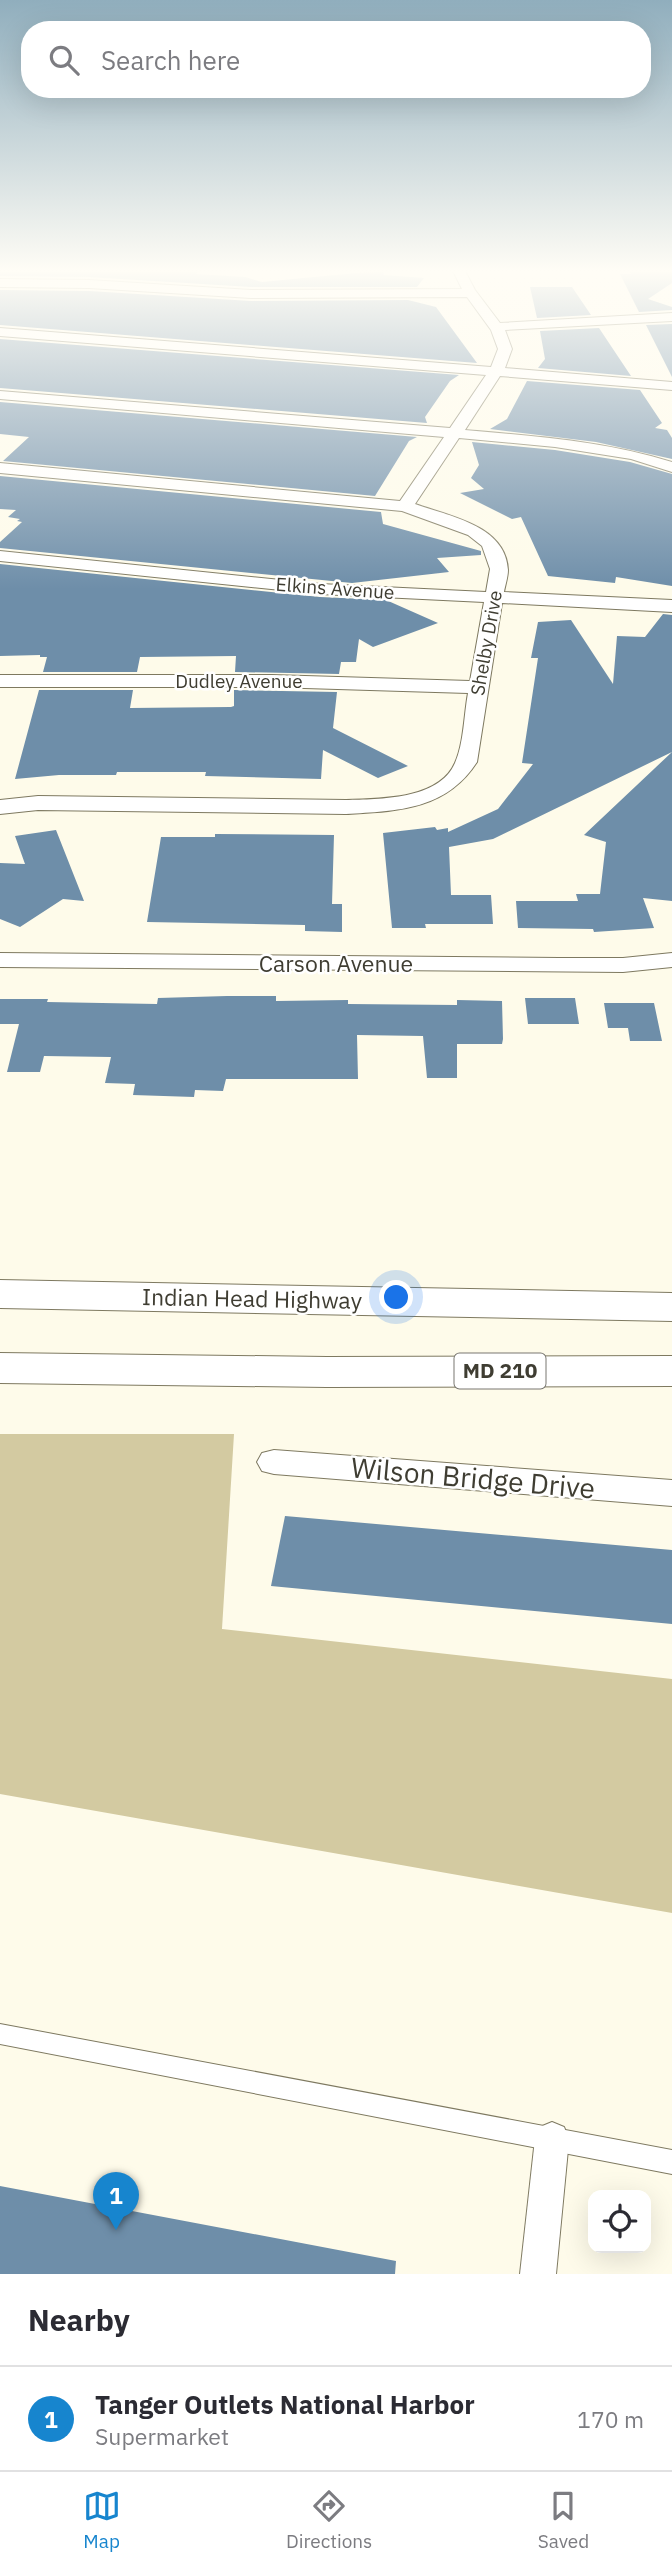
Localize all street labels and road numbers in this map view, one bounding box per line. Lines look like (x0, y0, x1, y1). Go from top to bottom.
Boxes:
street label: Elkins Avenue (275, 572, 395, 604)
street label: Shelby Drive (465, 589, 507, 697)
street label: Dudley Avenue (175, 669, 303, 693)
street label: Carson Avenue (259, 948, 413, 978)
street label: Indian Head Highway (142, 1281, 363, 1315)
road number: MD 210 (454, 1354, 546, 1388)
street label: Wilson Bridge Drive (350, 1448, 597, 1507)

